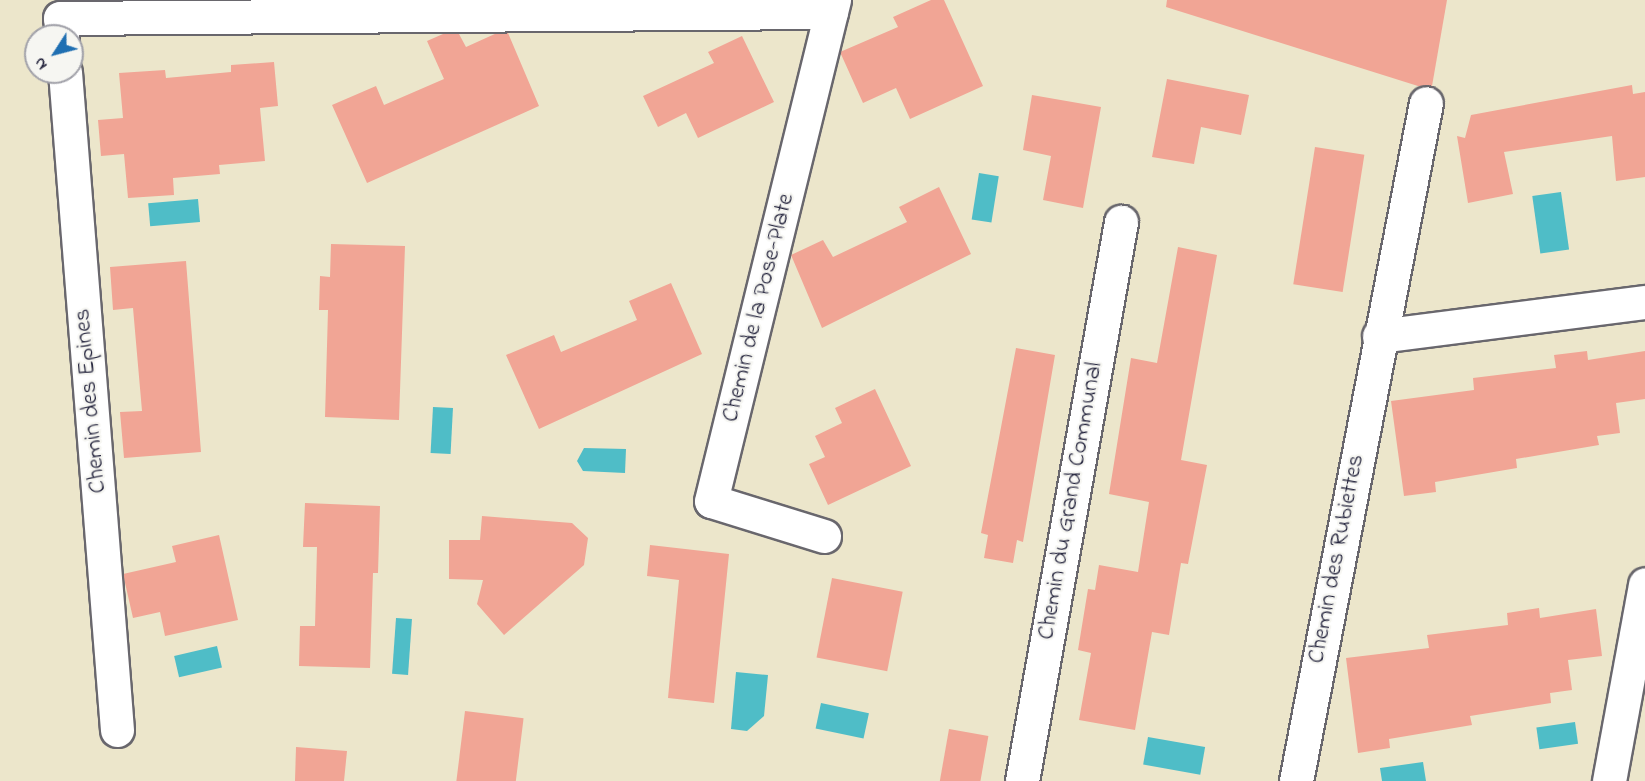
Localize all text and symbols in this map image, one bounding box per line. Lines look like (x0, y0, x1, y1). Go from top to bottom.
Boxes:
north arrow (24, 24, 84, 84)
text: N (28, 52, 54, 75)
street label: Chemin de la Pose-Plate (717, 191, 801, 425)
street label: Chemin des Epines (69, 307, 113, 495)
street label: Chemin du Grand Communal (1032, 360, 1110, 642)
street label: Chemin des Rubiettes (1303, 452, 1371, 666)

